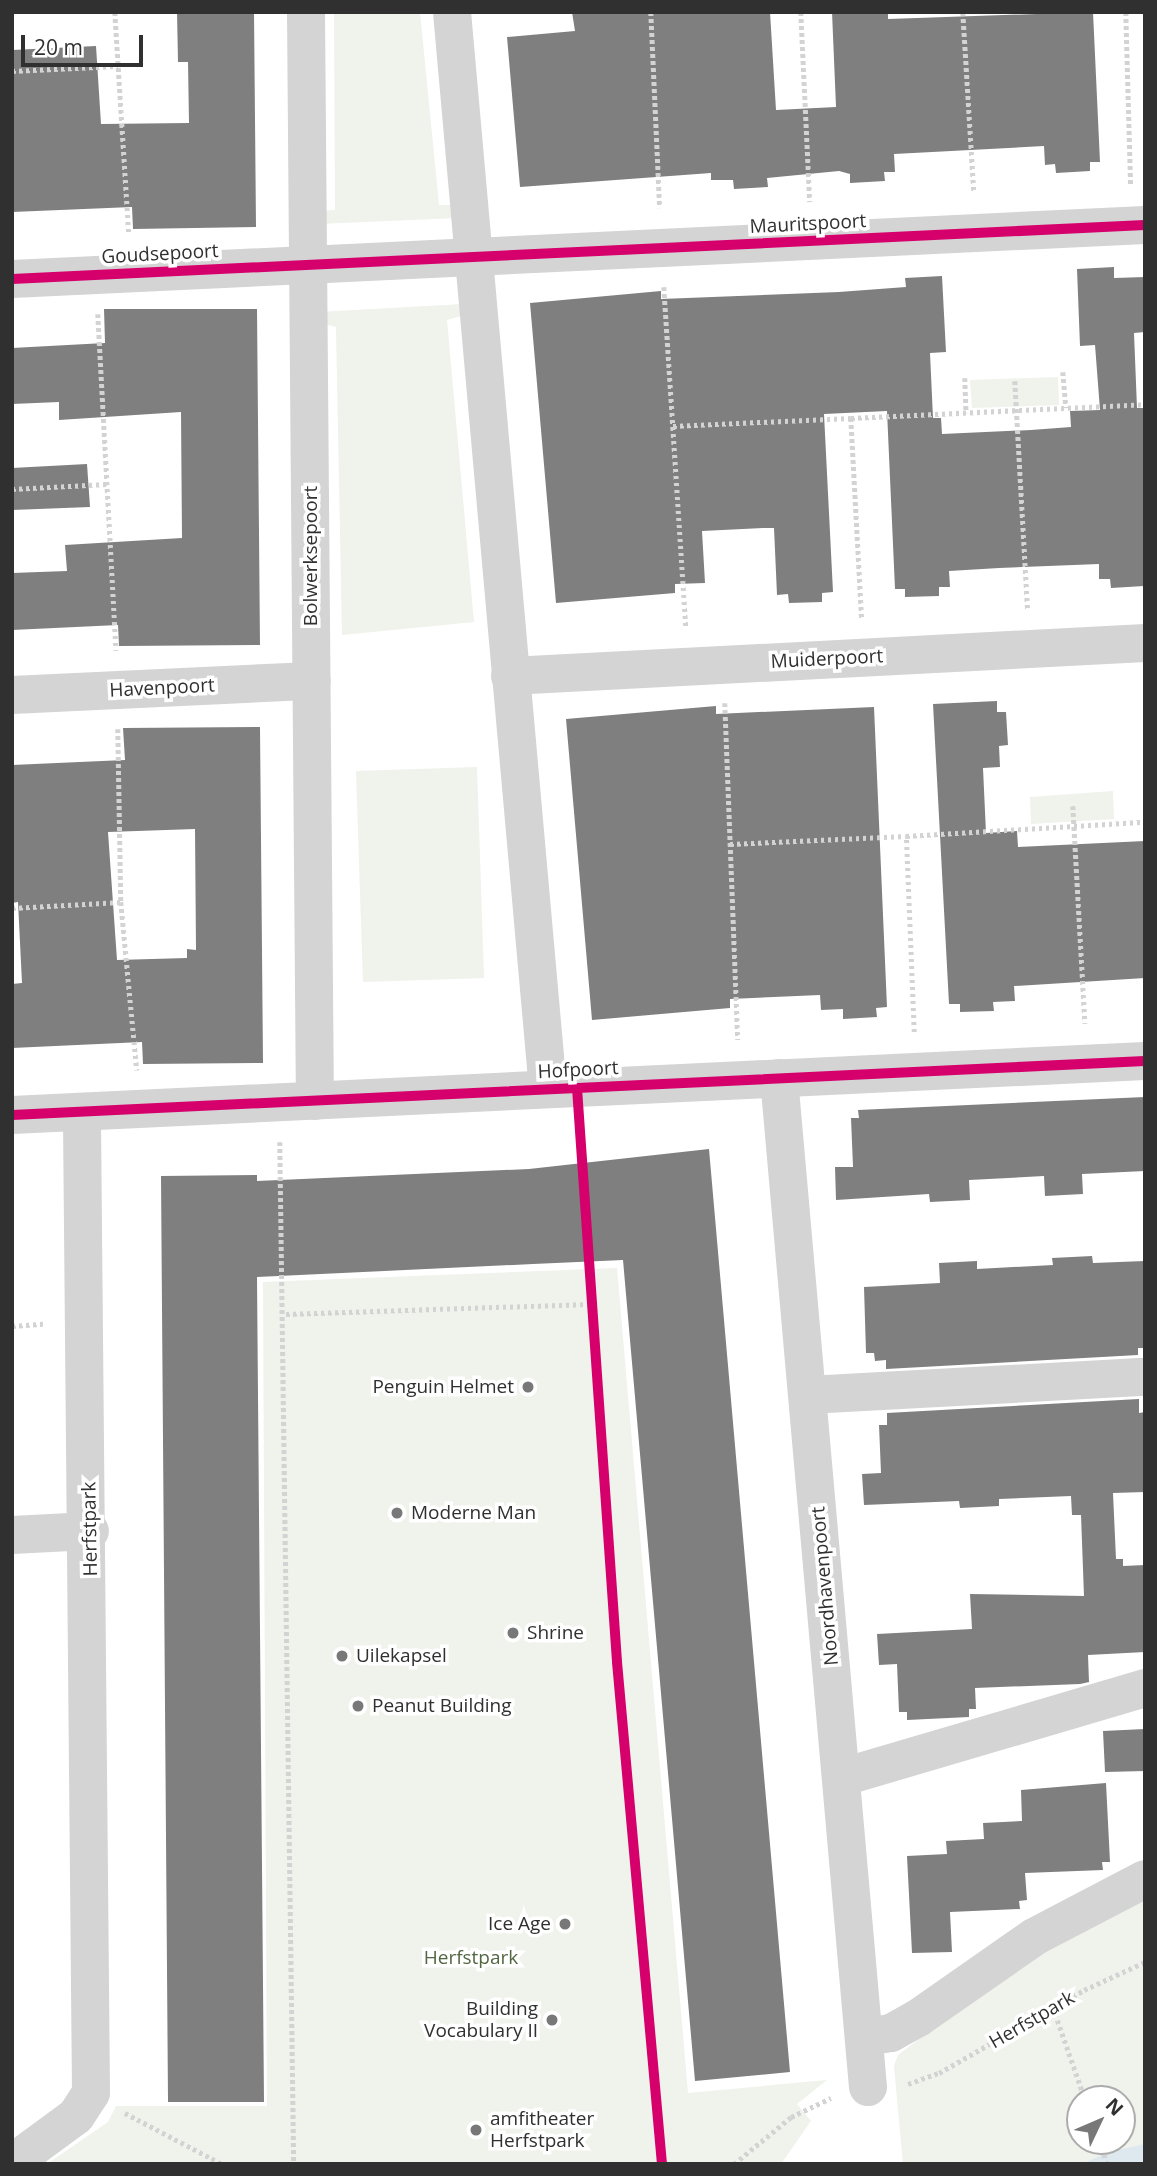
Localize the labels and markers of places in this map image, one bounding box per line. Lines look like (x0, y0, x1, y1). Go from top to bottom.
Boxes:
place label: Penguin Helmet (372, 1376, 514, 1398)
marker: Penguin Helmet (520, 1379, 536, 1395)
place label: Moderne Man (411, 1502, 536, 1524)
marker: Moderne Man (389, 1505, 405, 1521)
place label: Shrine (527, 1622, 584, 1644)
marker: Shrine (505, 1625, 521, 1641)
place label: Uilekapsel (356, 1645, 447, 1667)
marker: Uilekapsel (334, 1648, 350, 1664)
place label: Peanut Building (372, 1695, 512, 1717)
marker: Peanut Building (350, 1698, 366, 1714)
place label: Ice Age (488, 1913, 551, 1935)
marker: Ice Age (557, 1916, 573, 1932)
place label: Building Vocabulary II (424, 1998, 538, 2042)
marker: Building Vocabulary II (544, 2012, 560, 2028)
place label: amfitheater Herfstpark (490, 2108, 594, 2152)
marker: amfitheater Herfstpark (468, 2122, 484, 2138)

